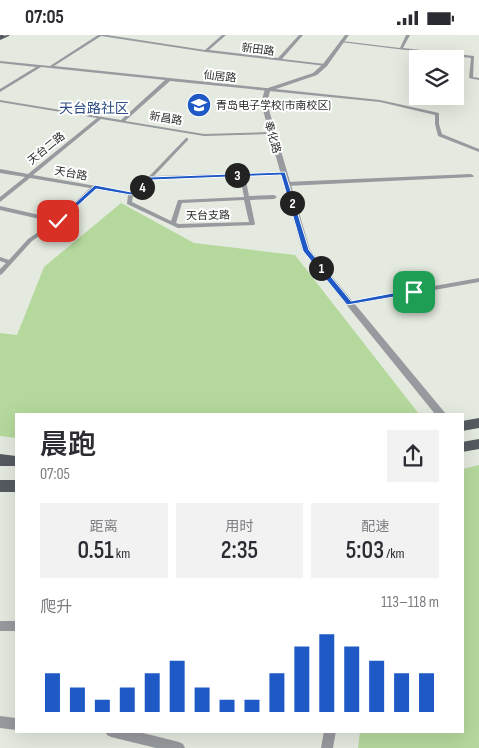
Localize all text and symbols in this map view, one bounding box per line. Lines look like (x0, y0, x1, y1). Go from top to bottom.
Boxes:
text: 07:05 (25, 6, 64, 29)
street label: 新田路 (241, 41, 275, 58)
map controls (409, 50, 464, 105)
button: layers (409, 50, 464, 105)
street label: 仙居路 (203, 68, 237, 85)
school or university icon: 青岛电子学校(市南校区) (186, 92, 212, 118)
place label: 青岛电子学校(市南校区) (216, 99, 331, 112)
district label: 天台路社区 (59, 100, 129, 117)
street label: 新昌路 (149, 109, 183, 127)
street label: 奉化路 (262, 119, 283, 155)
street label: 天台二路 (25, 129, 68, 167)
pin: 3 (224, 163, 250, 187)
street label: 天台路 (54, 164, 88, 183)
text: 3 (234, 167, 241, 184)
pin: 4 (130, 175, 154, 199)
text: 4 (139, 179, 146, 196)
pin: 2 (280, 191, 304, 215)
text: 2 (289, 195, 296, 212)
pin (37, 200, 79, 242)
icon: check (44, 207, 72, 235)
street label: 天台支路 (186, 209, 230, 222)
pin: 1 (308, 255, 334, 281)
text: 1 (319, 260, 324, 277)
pin (393, 271, 435, 313)
icon: arrive (400, 278, 428, 306)
text: 晨跑 (40, 429, 96, 462)
button: share (387, 430, 439, 482)
text: 07:05 (40, 465, 70, 484)
text: 距离 (90, 518, 118, 535)
text: 用时 (225, 518, 253, 535)
text: 配速 (361, 518, 389, 535)
text: 0.51 (78, 535, 114, 566)
text: 2:35 (221, 535, 258, 566)
text: 5:03 (346, 535, 384, 566)
text: km (114, 545, 130, 562)
text: /km (384, 545, 405, 562)
text: 113–118 m (381, 593, 439, 612)
text: 爬升 (40, 598, 72, 617)

